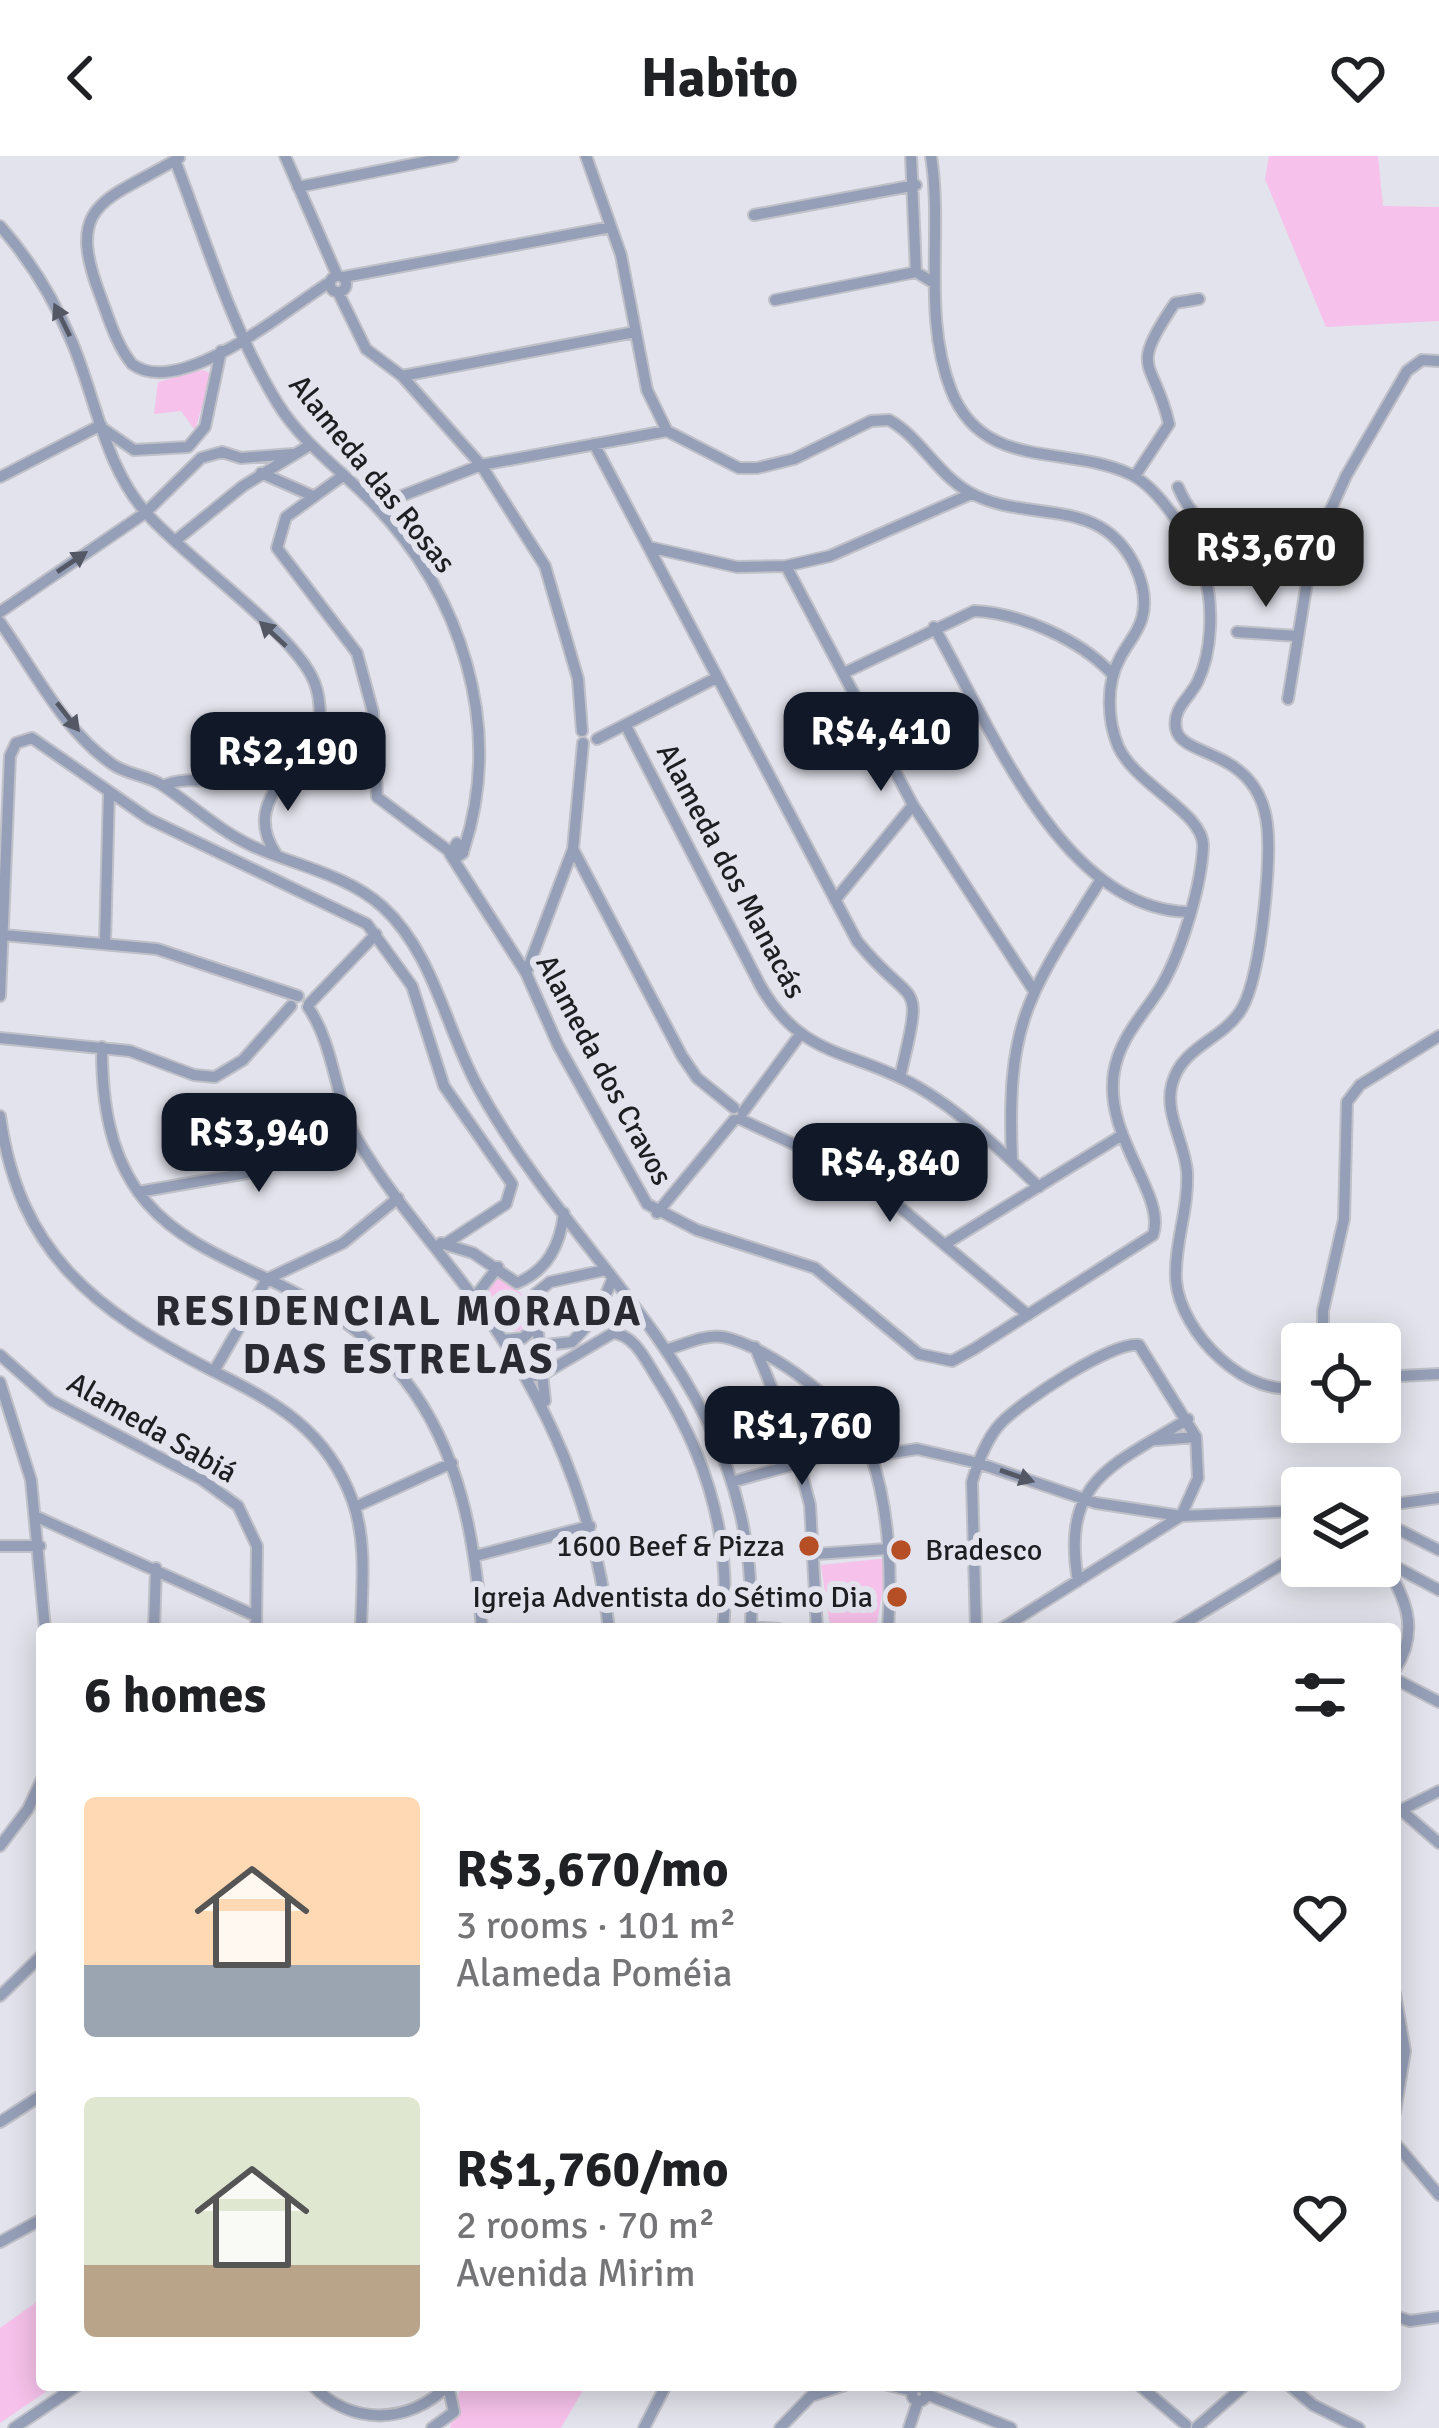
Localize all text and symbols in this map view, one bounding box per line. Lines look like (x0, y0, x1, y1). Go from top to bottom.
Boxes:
icon: back (48, 45, 114, 111)
text: Habito (641, 45, 798, 112)
icon: heart (1325, 45, 1391, 111)
one-way arrow (52, 302, 72, 337)
street label: Alameda das Rosas (281, 367, 463, 581)
pin: R$3,670 (1155, 508, 1377, 610)
text: R$3,670 (1196, 523, 1336, 571)
one-way arrow (56, 551, 89, 574)
one-way arrow (259, 620, 288, 648)
pin: R$4,410 (770, 692, 992, 794)
one-way arrow (55, 702, 80, 733)
text: R$4,410 (811, 707, 951, 755)
pin: R$2,190 (177, 712, 399, 814)
text: R$2,190 (218, 727, 358, 775)
street label: Alameda dos Manacás (648, 737, 814, 1005)
street label: Alameda dos Cravos (528, 948, 680, 1192)
pin: R$3,940 (148, 1093, 370, 1195)
text: R$3,940 (189, 1108, 329, 1156)
pin: R$4,840 (779, 1123, 1001, 1225)
text: R$4,840 (820, 1138, 960, 1186)
district label: RESIDENCIAL MORADA DAS ESTRELAS (155, 1286, 643, 1385)
map controls (1281, 1323, 1401, 1587)
button: locate (1281, 1323, 1401, 1443)
street label: Alameda Sabiá (61, 1365, 243, 1491)
pin: R$1,760 (691, 1386, 913, 1488)
text: R$1,760 (732, 1401, 872, 1449)
button: layers (1281, 1467, 1401, 1587)
one-way arrow (999, 1468, 1035, 1486)
place label: 1600 Beef & Pizza (556, 1528, 785, 1565)
place label: Bradesco (925, 1532, 1042, 1569)
marker: 1600 Beef & Pizza (796, 1533, 822, 1559)
marker: Bradesco (888, 1537, 914, 1563)
place label: Igreja Adventista do Sétimo Dia (472, 1579, 873, 1616)
marker: Igreja Adventista do Sétimo Dia (884, 1584, 910, 1610)
icon: filters (1287, 1662, 1353, 1728)
text: 6 homes (84, 1664, 266, 1727)
text: R$3,670/mo (456, 1838, 729, 1901)
icon: home (180, 1845, 324, 1989)
icon: heart (1287, 1884, 1353, 1950)
text: 3 rooms · 101 m² (456, 1901, 736, 1949)
text: Alameda Poméia (456, 1949, 733, 1997)
text: R$1,760/mo (456, 2138, 729, 2201)
icon: home (180, 2145, 324, 2289)
icon: heart (1287, 2184, 1353, 2250)
text: 2 rooms · 70 m² (456, 2201, 715, 2249)
text: Avenida Mirim (456, 2249, 696, 2297)

